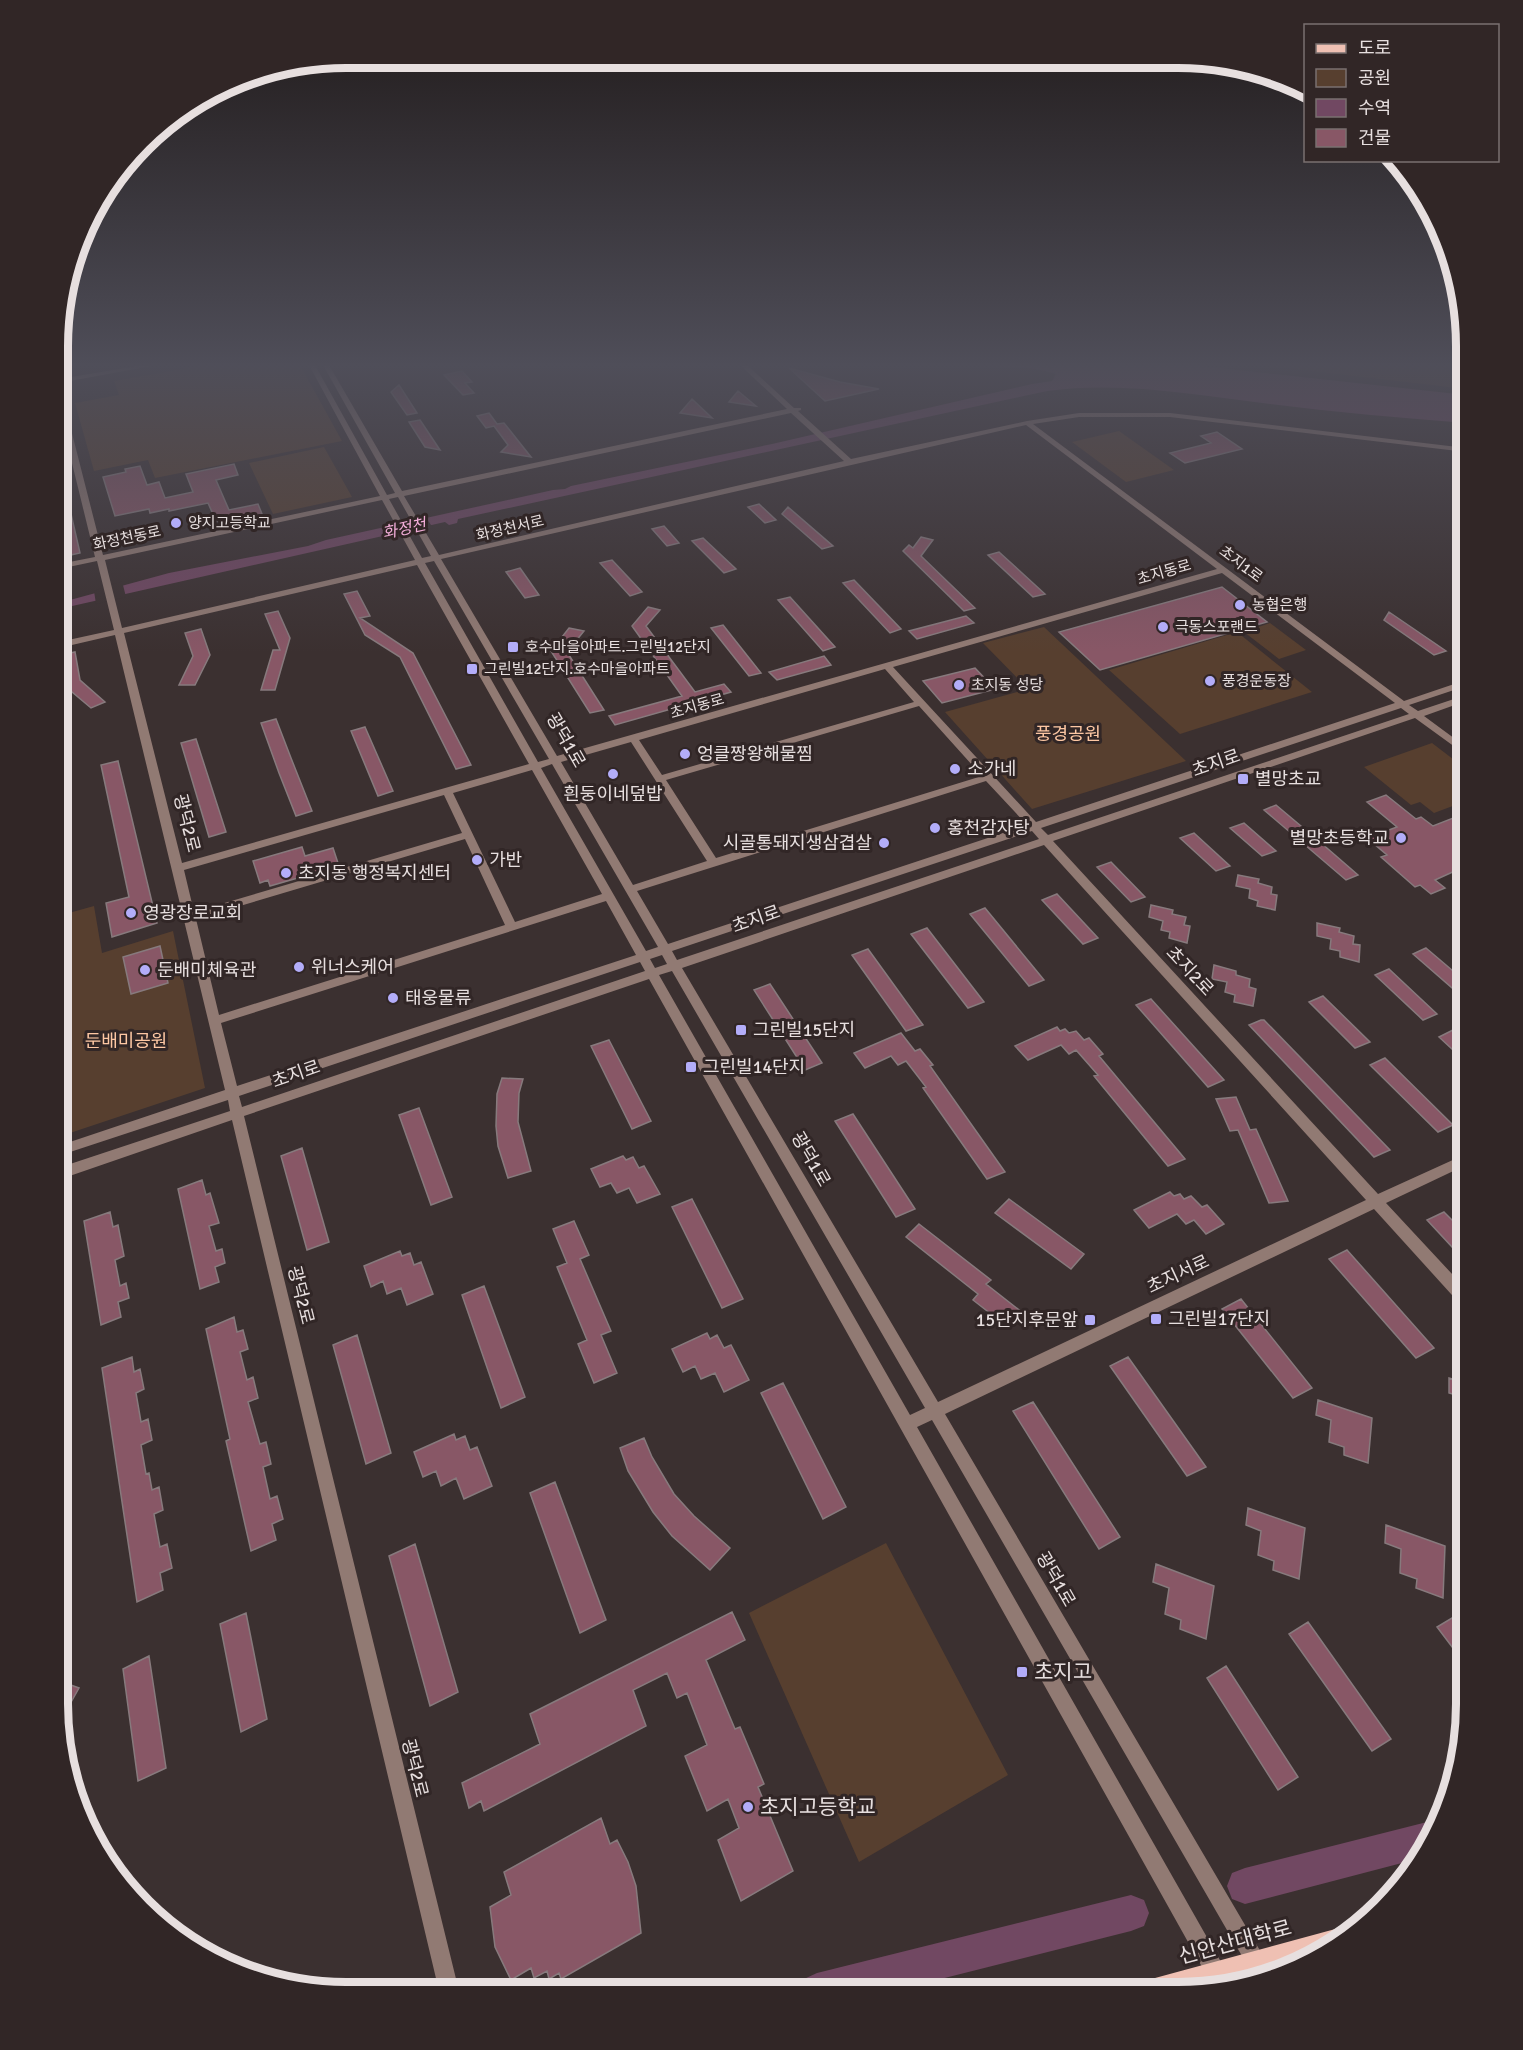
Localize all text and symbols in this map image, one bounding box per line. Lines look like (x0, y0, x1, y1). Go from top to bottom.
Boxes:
legend (1304, 24, 1499, 162)
text: 도로 (1358, 37, 1391, 59)
text: 공원 (1358, 67, 1391, 89)
text: 수역 (1358, 97, 1391, 119)
text: 건물 (1358, 127, 1391, 149)
street label: 화정천서로 (474, 511, 546, 545)
place label: 양지고등학교 (188, 514, 271, 532)
water label: 화정천 (380, 514, 430, 544)
marker: 양지고등학교 (169, 516, 183, 530)
street label: 화정천동로 (91, 522, 163, 554)
street label: 초지1로 (1216, 542, 1266, 586)
street label: 초지동로 (1135, 556, 1193, 588)
place label: 농협은행 (1252, 596, 1307, 614)
marker: 농협은행 (1233, 598, 1247, 612)
place label: 극동스포랜드 (1175, 618, 1258, 636)
marker: 극동스포랜드 (1156, 620, 1170, 634)
place label: 호수마을아파트.그린빌12단지 (525, 638, 711, 656)
marker: 호수마을아파트.그린빌12단지 (506, 640, 520, 654)
place label: 그린빌12단지.호수마을아파트 (484, 660, 670, 678)
marker: 그린빌12단지.호수마을아파트 (465, 662, 479, 676)
place label: 풍경운동장 (1222, 672, 1291, 690)
marker: 풍경운동장 (1203, 674, 1217, 688)
place label: 초지동 성당 (971, 676, 1044, 694)
marker: 초지동 성당 (952, 678, 966, 692)
street label: 초지동로 (668, 690, 726, 722)
street label: 광덕1로 (542, 709, 590, 771)
park label: 풍경공원 (1035, 723, 1101, 745)
place label: 엉클짱왕해물찜 (697, 743, 813, 765)
street label: 초지로 (1189, 745, 1243, 781)
marker: 엉클짱왕해물찜 (678, 747, 692, 761)
place label: 소가네 (967, 758, 1017, 780)
marker: 소가네 (948, 762, 962, 776)
marker: 흰둥이네덮밥 (606, 767, 620, 781)
place label: 별망초교 (1255, 768, 1321, 790)
marker: 별망초교 (1236, 772, 1250, 786)
place label: 흰둥이네덮밥 (563, 783, 663, 805)
street label: 광덕2로 (169, 792, 205, 854)
place label: 홍천감자탕 (947, 817, 1030, 839)
marker: 홍천감자탕 (928, 821, 942, 835)
place label: 별망초등학교 (1290, 827, 1389, 849)
marker: 별망초등학교 (1394, 831, 1408, 845)
place label: 시골통돼지생삼겹살 (723, 832, 872, 854)
marker: 시골통돼지생삼겹살 (877, 836, 891, 850)
place label: 가반 (489, 849, 522, 871)
marker: 가반 (470, 853, 484, 867)
place label: 초지동 행정복지센터 (298, 862, 451, 884)
marker: 초지동 행정복지센터 (279, 866, 293, 880)
street label: 초지로 (729, 901, 783, 937)
place label: 영광장로교회 (143, 902, 242, 924)
marker: 영광장로교회 (124, 906, 138, 920)
street label: 초지2로 (1162, 942, 1218, 1000)
place label: 위너스케어 (311, 956, 394, 978)
place label: 둔배미체육관 (157, 959, 257, 981)
marker: 위너스케어 (292, 960, 306, 974)
marker: 둔배미체육관 (138, 963, 152, 977)
place label: 태웅물류 (405, 987, 471, 1009)
marker: 태웅물류 (386, 991, 400, 1005)
place label: 그린빌15단지 (753, 1019, 855, 1041)
marker: 그린빌15단지 (734, 1023, 748, 1037)
park label: 둔배미공원 (85, 1030, 167, 1052)
street label: 초지로 (269, 1056, 323, 1092)
place label: 그린빌14단지 (703, 1056, 805, 1078)
marker: 그린빌14단지 (684, 1060, 698, 1074)
street label: 광덕1로 (787, 1128, 835, 1190)
street label: 초지서로 (1143, 1250, 1213, 1298)
street label: 광덕2로 (283, 1264, 319, 1326)
place label: 그린빌17단지 (1168, 1308, 1270, 1330)
place label: 15단지후문앞 (976, 1309, 1078, 1331)
marker: 그린빌17단지 (1149, 1312, 1163, 1326)
marker: 15단지후문앞 (1083, 1313, 1097, 1327)
street label: 광덕1로 (1032, 1548, 1080, 1610)
place label: 초지고 (1034, 1659, 1092, 1685)
marker: 초지고 (1015, 1665, 1029, 1679)
street label: 광덕2로 (397, 1737, 433, 1799)
place label: 초지고등학교 (760, 1794, 876, 1820)
marker: 초지고등학교 (741, 1800, 755, 1814)
street label: 신안산대학로 (1176, 1914, 1294, 1970)

